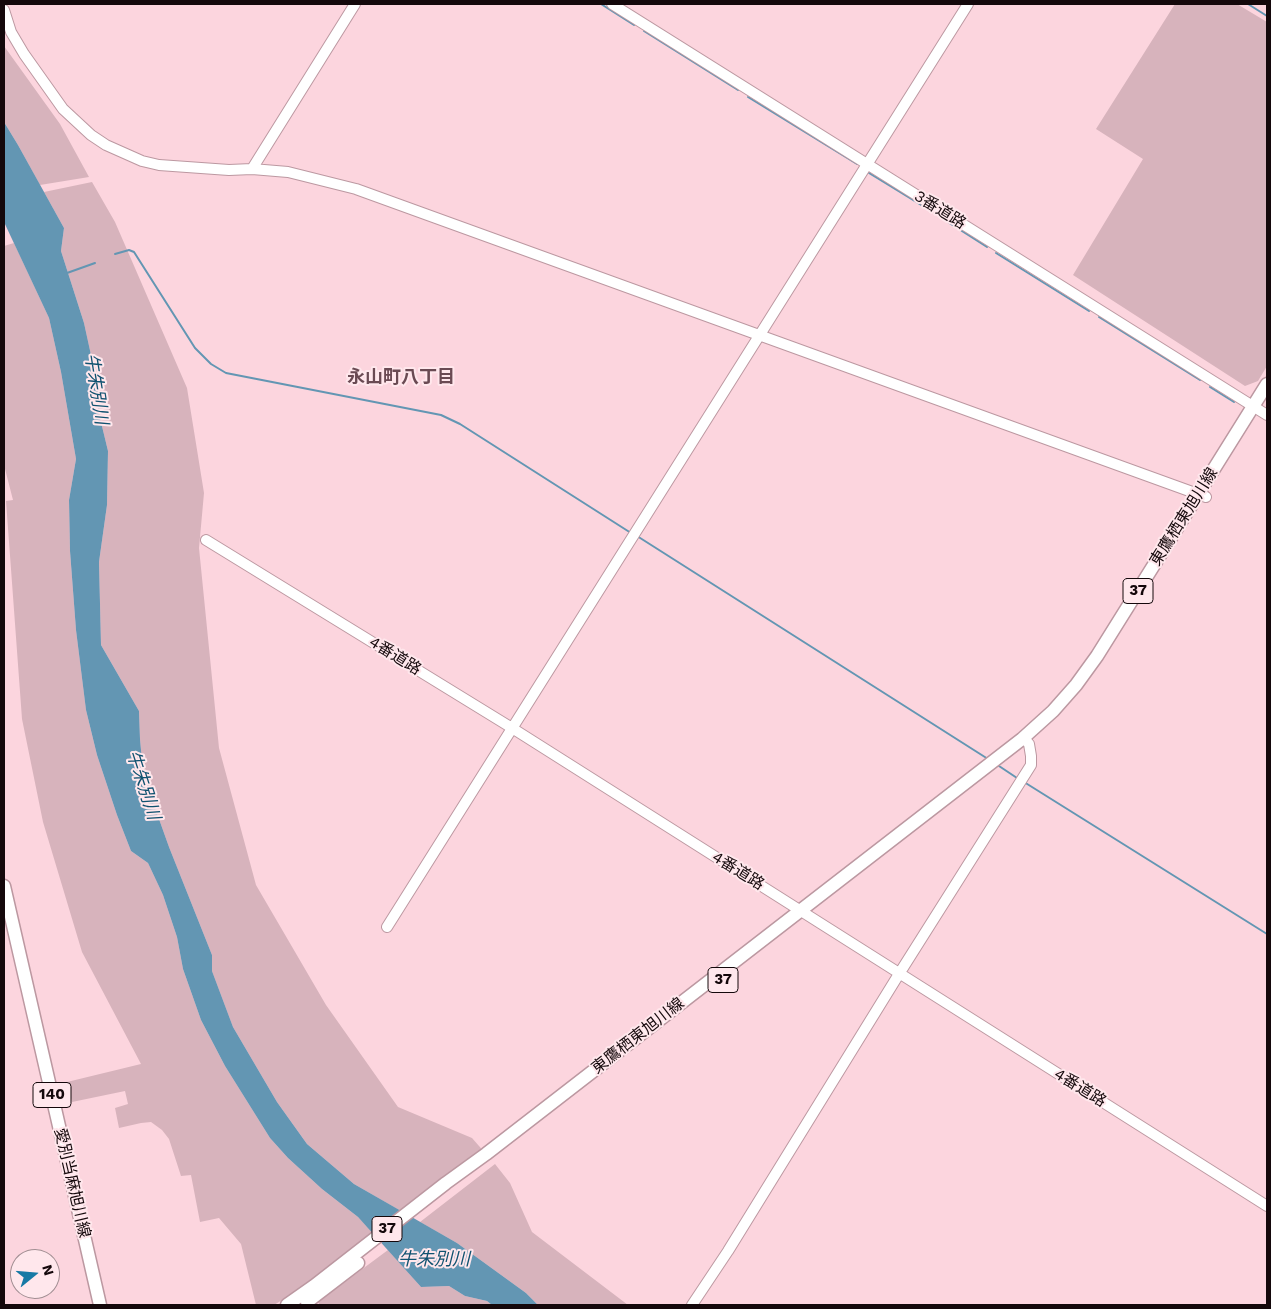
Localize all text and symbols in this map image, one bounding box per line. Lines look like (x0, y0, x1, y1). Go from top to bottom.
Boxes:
street label: 3番道路 (911, 187, 969, 233)
water label: 牛朱別川 (80, 352, 112, 426)
district label: 永山町八丁目 (347, 367, 455, 389)
street label: 東鷹栖東旭川線 (1146, 464, 1222, 570)
road number: 37 (1123, 578, 1153, 604)
street label: 4番道路 (365, 633, 425, 679)
water label: 牛朱別川 (122, 747, 164, 823)
street label: 4番道路 (708, 848, 768, 894)
road number: 37 (708, 968, 738, 992)
street label: 東鷹栖東旭川線 (588, 994, 688, 1078)
street label: 4番道路 (1050, 1065, 1110, 1111)
road number: 140 (33, 1082, 71, 1108)
street label: 愛別当麻旭川線 (50, 1126, 94, 1240)
road number: 37 (372, 1216, 402, 1242)
north arrow (10, 1249, 60, 1299)
water label: 牛朱別川 (398, 1249, 470, 1271)
text: N (39, 1263, 58, 1277)

